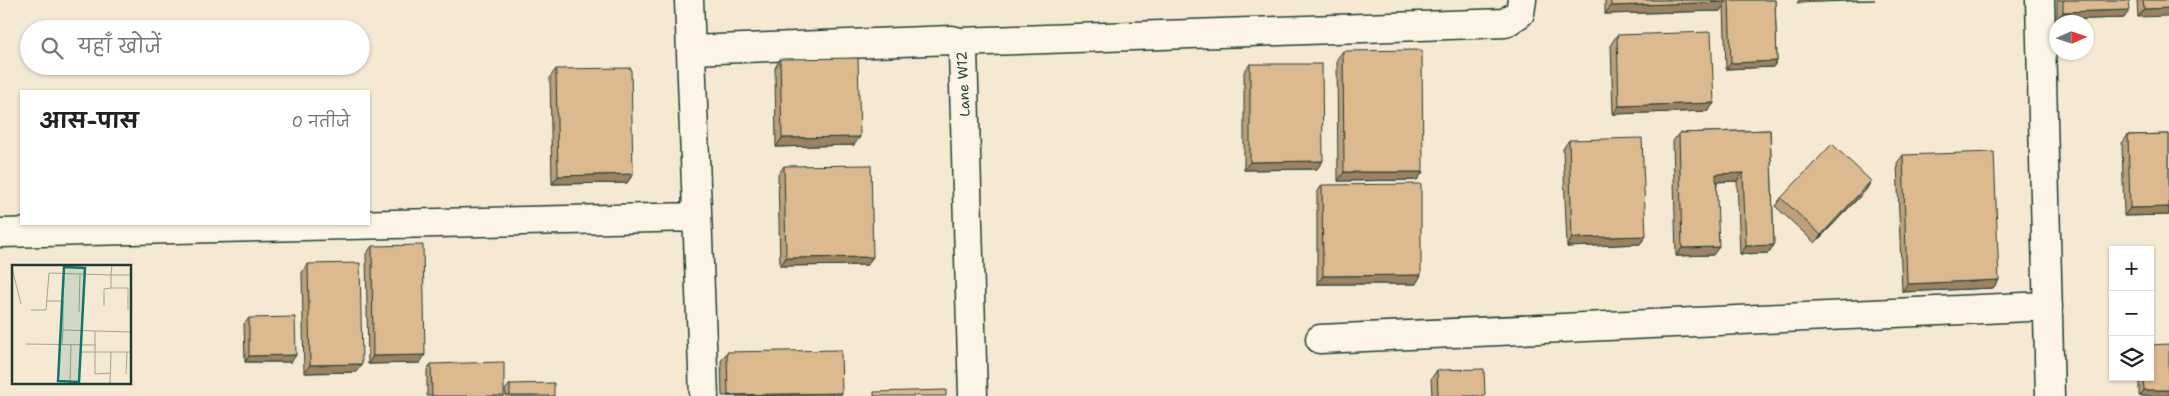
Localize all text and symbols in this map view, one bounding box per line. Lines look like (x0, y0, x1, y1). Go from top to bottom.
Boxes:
north arrow (2049, 15, 2094, 60)
search box (20, 20, 370, 75)
icon: search (38, 34, 66, 62)
text: यहाँ खोजें (78, 34, 161, 59)
street label: Lane W12 (952, 51, 974, 117)
text: आस-पास (40, 107, 138, 135)
text: 0 नतीजे (292, 111, 350, 132)
map controls (2109, 246, 2154, 381)
button: + (2109, 246, 2154, 291)
inset map (12, 265, 131, 384)
button: − (2109, 291, 2154, 336)
button: layers (2109, 336, 2154, 381)

